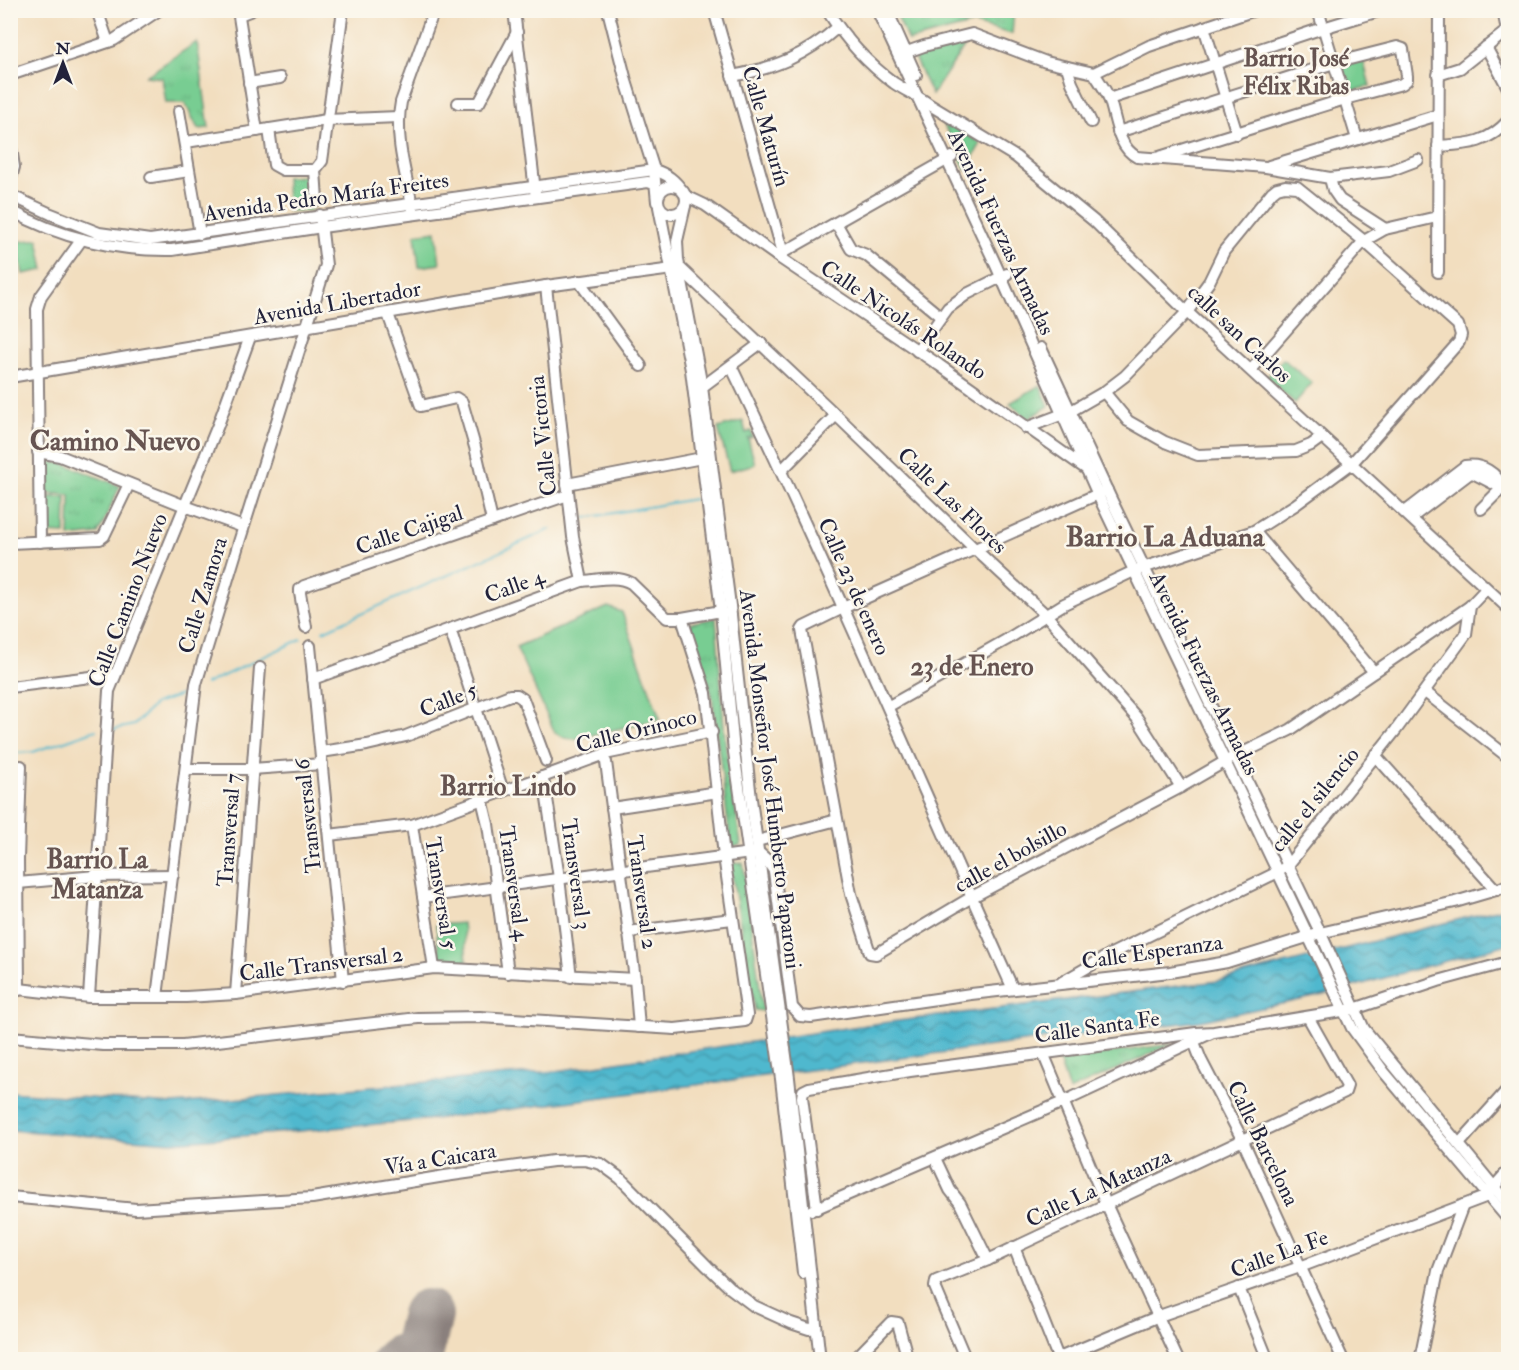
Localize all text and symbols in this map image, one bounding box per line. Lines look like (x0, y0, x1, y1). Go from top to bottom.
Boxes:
north arrow (33, 33, 93, 93)
text: N (55, 39, 71, 59)
district label: Barrio José Félix Ribas (1243, 43, 1350, 102)
street label: Calle Maturín (735, 63, 797, 190)
street label: Avenida Fuerzas Armadas (941, 124, 1061, 339)
street label: Avenida Pedro María Freites (201, 166, 451, 228)
street label: Calle Nicolás Rolando (815, 254, 992, 386)
street label: Avenida Libertador (250, 274, 424, 332)
street label: calle san Carlos (1181, 278, 1297, 389)
street label: Calle Victoria (523, 373, 563, 497)
district label: Camino Nuevo (30, 424, 201, 459)
street label: Calle Las Flores (891, 441, 1013, 560)
street label: Calle Cajigal (352, 498, 467, 561)
street label: Calle Camino Nuevo (82, 509, 174, 691)
street label: Calle 23 de enero (811, 513, 897, 659)
district label: Barrio La Aduana (1066, 520, 1266, 555)
street label: Calle Zamora (172, 533, 234, 657)
street label: Calle 4 (480, 562, 549, 610)
street label: Avenida Fuerzas Armadas (1142, 566, 1266, 780)
street label: Avenida Monseñor José Humberto Paparoni (732, 587, 807, 971)
district label: 23 de Enero (911, 651, 1034, 683)
street label: Calle 5 (415, 676, 482, 724)
street label: Calle Orinoco (573, 702, 699, 759)
street label: calle el silencio (1264, 741, 1366, 858)
street label: Transversal 6 (288, 755, 328, 874)
district label: Barrio Lindo (440, 771, 577, 803)
street label: Transversal 7 (211, 772, 247, 888)
street label: calle el bolsillo (949, 814, 1072, 899)
street label: Transversal 3 (554, 817, 598, 932)
street label: Transversal 4 (492, 824, 536, 943)
street label: Transversal 2 (620, 833, 664, 951)
street label: Transversal 5 (418, 835, 464, 952)
district label: Barrio La Matanza (46, 844, 149, 906)
street label: Calle Esperanza (1080, 928, 1226, 977)
street label: Calle Transversal 2 (238, 940, 405, 988)
street label: Calle Santa Fe (1033, 1004, 1161, 1050)
street label: Calle Barcelona (1221, 1076, 1306, 1212)
street label: Vía a Caicara (382, 1136, 499, 1182)
street label: Calle La Matanza (1021, 1142, 1176, 1234)
street label: Calle La Fe (1227, 1223, 1332, 1285)

